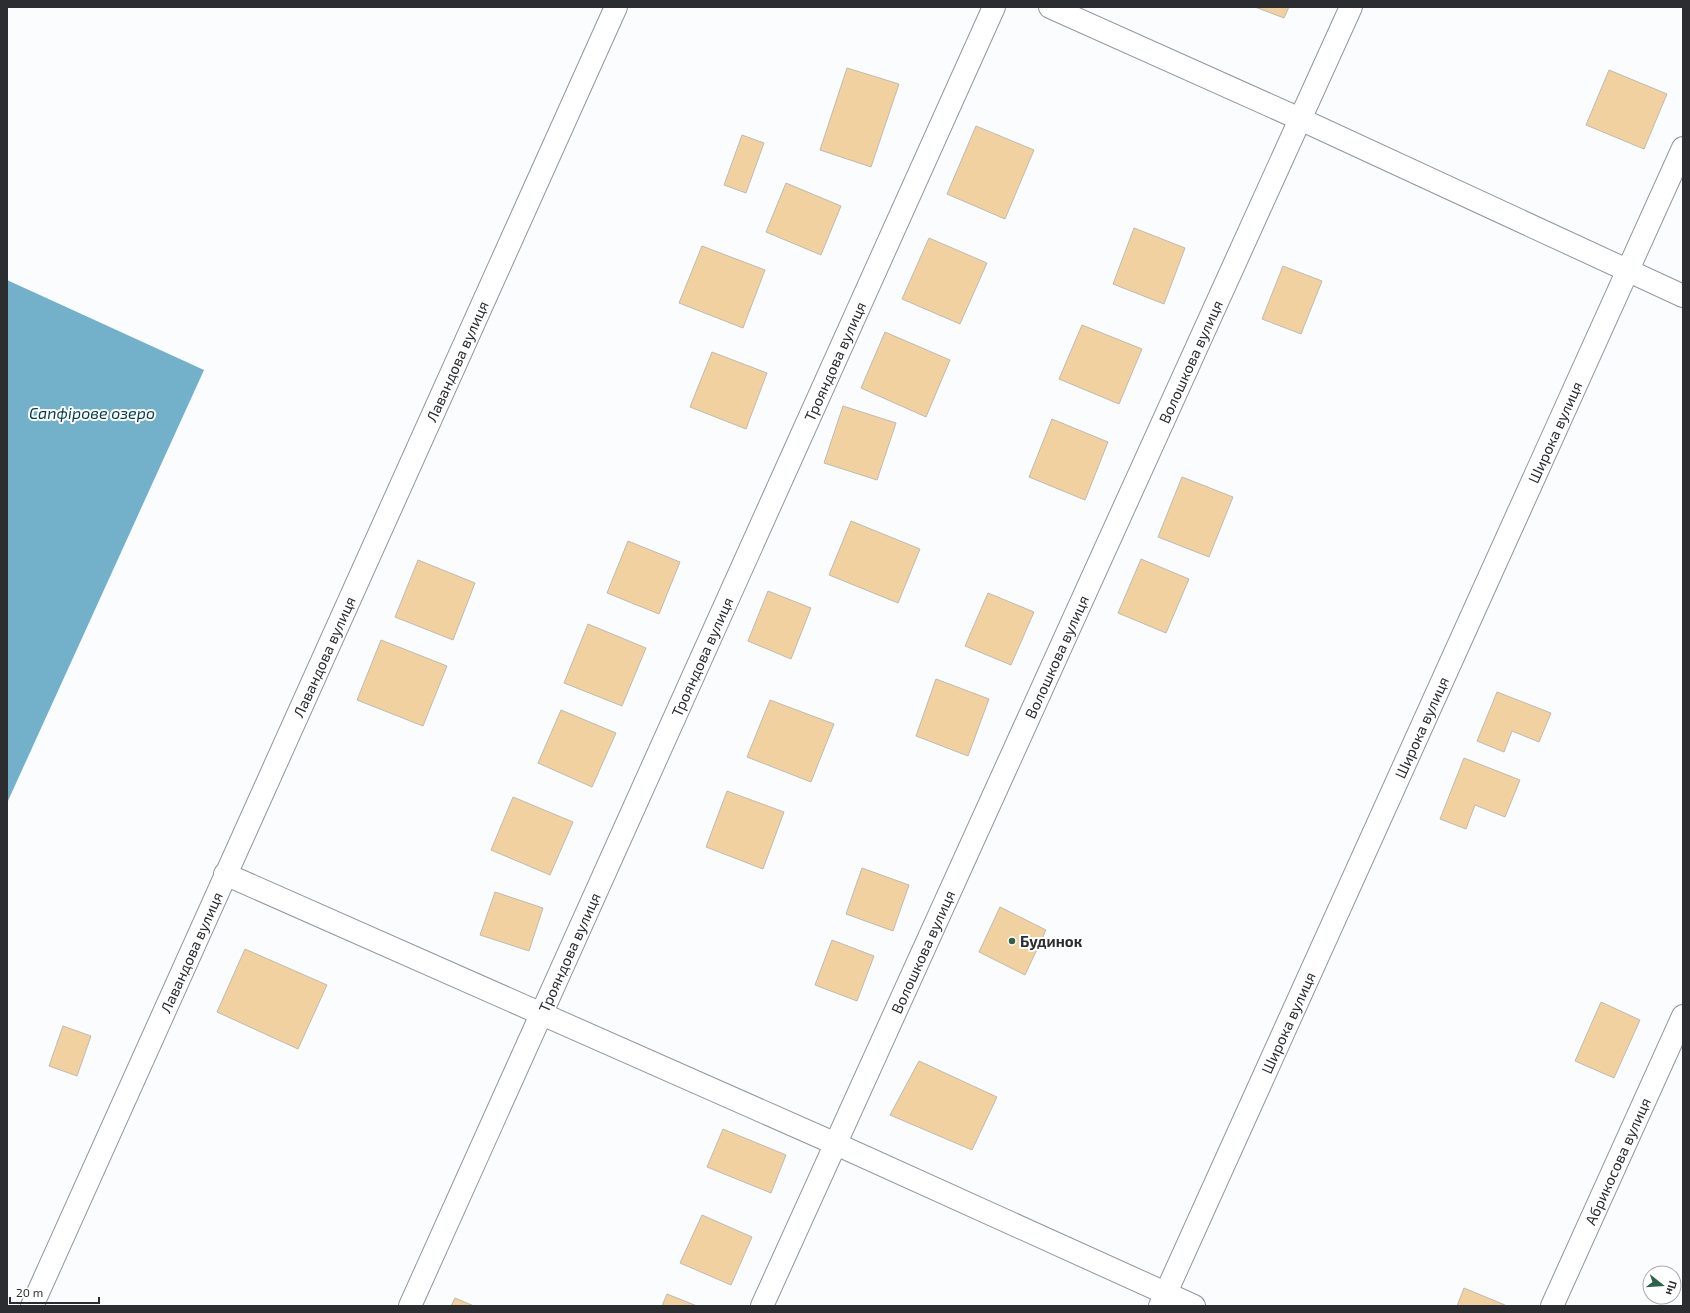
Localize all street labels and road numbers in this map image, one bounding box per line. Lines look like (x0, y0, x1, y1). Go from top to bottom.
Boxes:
street label: Волошкова вулиця (1154, 297, 1226, 426)
street label: Лавандова вулиця (422, 298, 492, 424)
street label: Трояндова вулиця (800, 299, 869, 424)
street label: Широка вулиця (1524, 378, 1586, 486)
street label: Волошкова вулиця (1021, 592, 1092, 721)
street label: Лавандова вулиця (289, 593, 359, 720)
street label: Трояндова вулиця (667, 594, 737, 719)
street label: Широка вулиця (1391, 674, 1452, 781)
street label: Волошкова вулиця (887, 887, 958, 1016)
street label: Лавандова вулиця (156, 889, 226, 1015)
street label: Трояндова вулиця (534, 890, 604, 1015)
street label: Широка вулиця (1257, 969, 1319, 1076)
street label: Абрикосова вулиця (1581, 1095, 1654, 1228)

